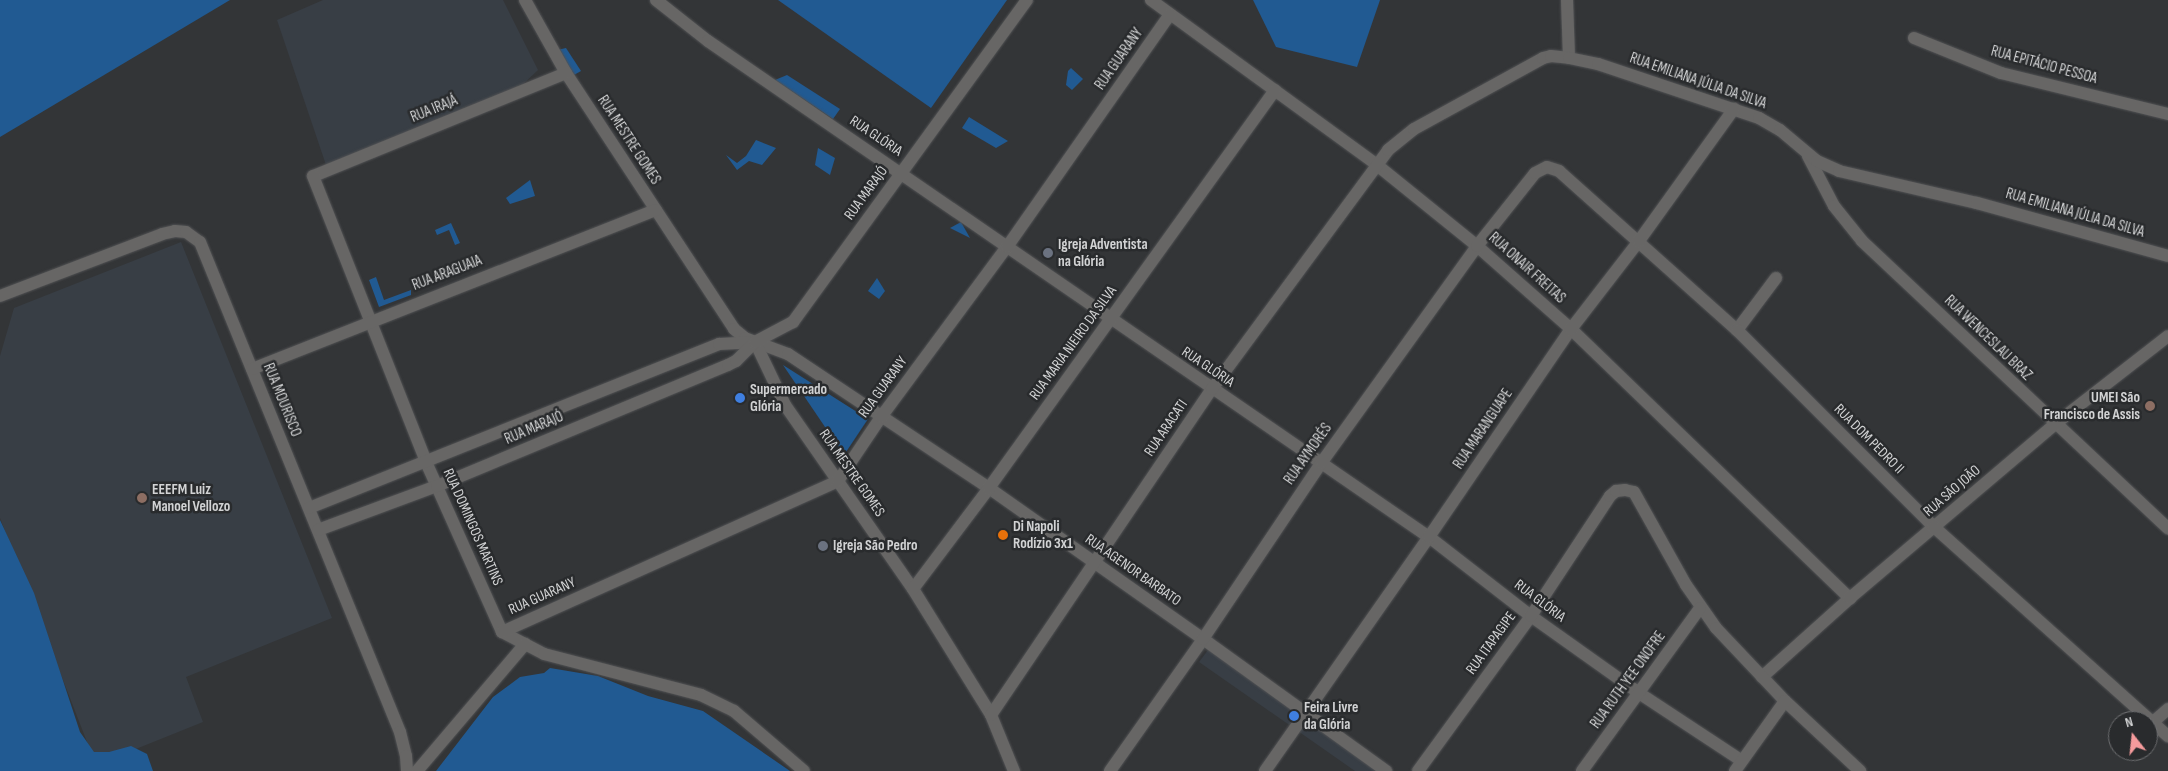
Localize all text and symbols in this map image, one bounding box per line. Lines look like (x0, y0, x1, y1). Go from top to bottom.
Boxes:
street label: RUA GUARANY (1091, 25, 1147, 93)
street label: RUA EPITÁCIO PESSOA (1989, 42, 2099, 88)
street label: RUA EMILIANA JÚLIA DA SILVA (1627, 49, 1769, 113)
street label: RUA IRAJÁ (408, 91, 460, 127)
street label: RUA MESTRE GOMES (594, 92, 664, 188)
street label: RUA GLÓRIA (846, 112, 906, 160)
street label: RUA MARAJÓ (840, 163, 892, 223)
street label: RUA EMILIANA JÚLIA DA SILVA (2004, 185, 2146, 241)
street label: RUA ONAIR FREITAS (1485, 229, 1569, 307)
place label: Igreja Adventista na Glória (1058, 235, 1148, 270)
marker: Igreja Adventista na Glória (1042, 247, 1054, 259)
street label: RUA ARAGUAIA (410, 251, 484, 295)
street label: RUA MARIA NIEIRO DA SILVA (1026, 282, 1120, 404)
street label: RUA WENCESLAU BRAZ (1941, 292, 2035, 384)
street label: RUA GLÓRIA (1178, 343, 1238, 391)
street label: RUA GUARANY (855, 353, 911, 421)
street label: RUA MOURISCO (259, 361, 305, 439)
place label: Supermercado Glória (750, 380, 827, 415)
street label: RUA MARANGUAPE (1450, 385, 1516, 473)
place label: UMEI São Francisco de Assis (2044, 388, 2140, 423)
marker: Supermercado Glória (734, 392, 746, 404)
street label: RUA ARACATI (1140, 396, 1192, 460)
street label: RUA DOM PEDRO II (1830, 400, 1908, 478)
marker: UMEI São Francisco de Assis (2144, 400, 2156, 412)
street label: RUA MARAJÓ (502, 408, 566, 448)
street label: RUA AYMORÉS (1280, 420, 1336, 488)
street label: RUA MESTRE GOMES (815, 426, 889, 520)
street label: RUA SÃO JOÃO (1920, 461, 1984, 521)
street label: RUA DOMINGOS MARTINS (439, 466, 507, 588)
place label: EEEFM Luiz Manoel Vellozo (152, 480, 230, 515)
marker: EEEFM Luiz Manoel Vellozo (136, 492, 148, 504)
place label: Di Napoli Rodízio 3x1 (1013, 517, 1073, 552)
marker: Di Napoli Rodízio 3x1 (997, 529, 1009, 541)
street label: RUA AGENOR BARBATO (1082, 530, 1184, 610)
place label: Igreja São Pedro (833, 537, 918, 555)
marker: Igreja São Pedro (817, 540, 829, 552)
street label: RUA GUARANY (506, 573, 578, 619)
street label: RUA GLÓRIA (1511, 576, 1569, 626)
street label: RUA ITAPAGIPE (1462, 608, 1520, 678)
street label: RUA RUTH YEE ONOFRE (1587, 628, 1669, 732)
place label: Feira Livre da Glória (1304, 698, 1358, 733)
marker: Feira Livre da Glória (1288, 710, 1300, 722)
north arrow (2108, 711, 2158, 761)
text: N (2123, 713, 2135, 731)

